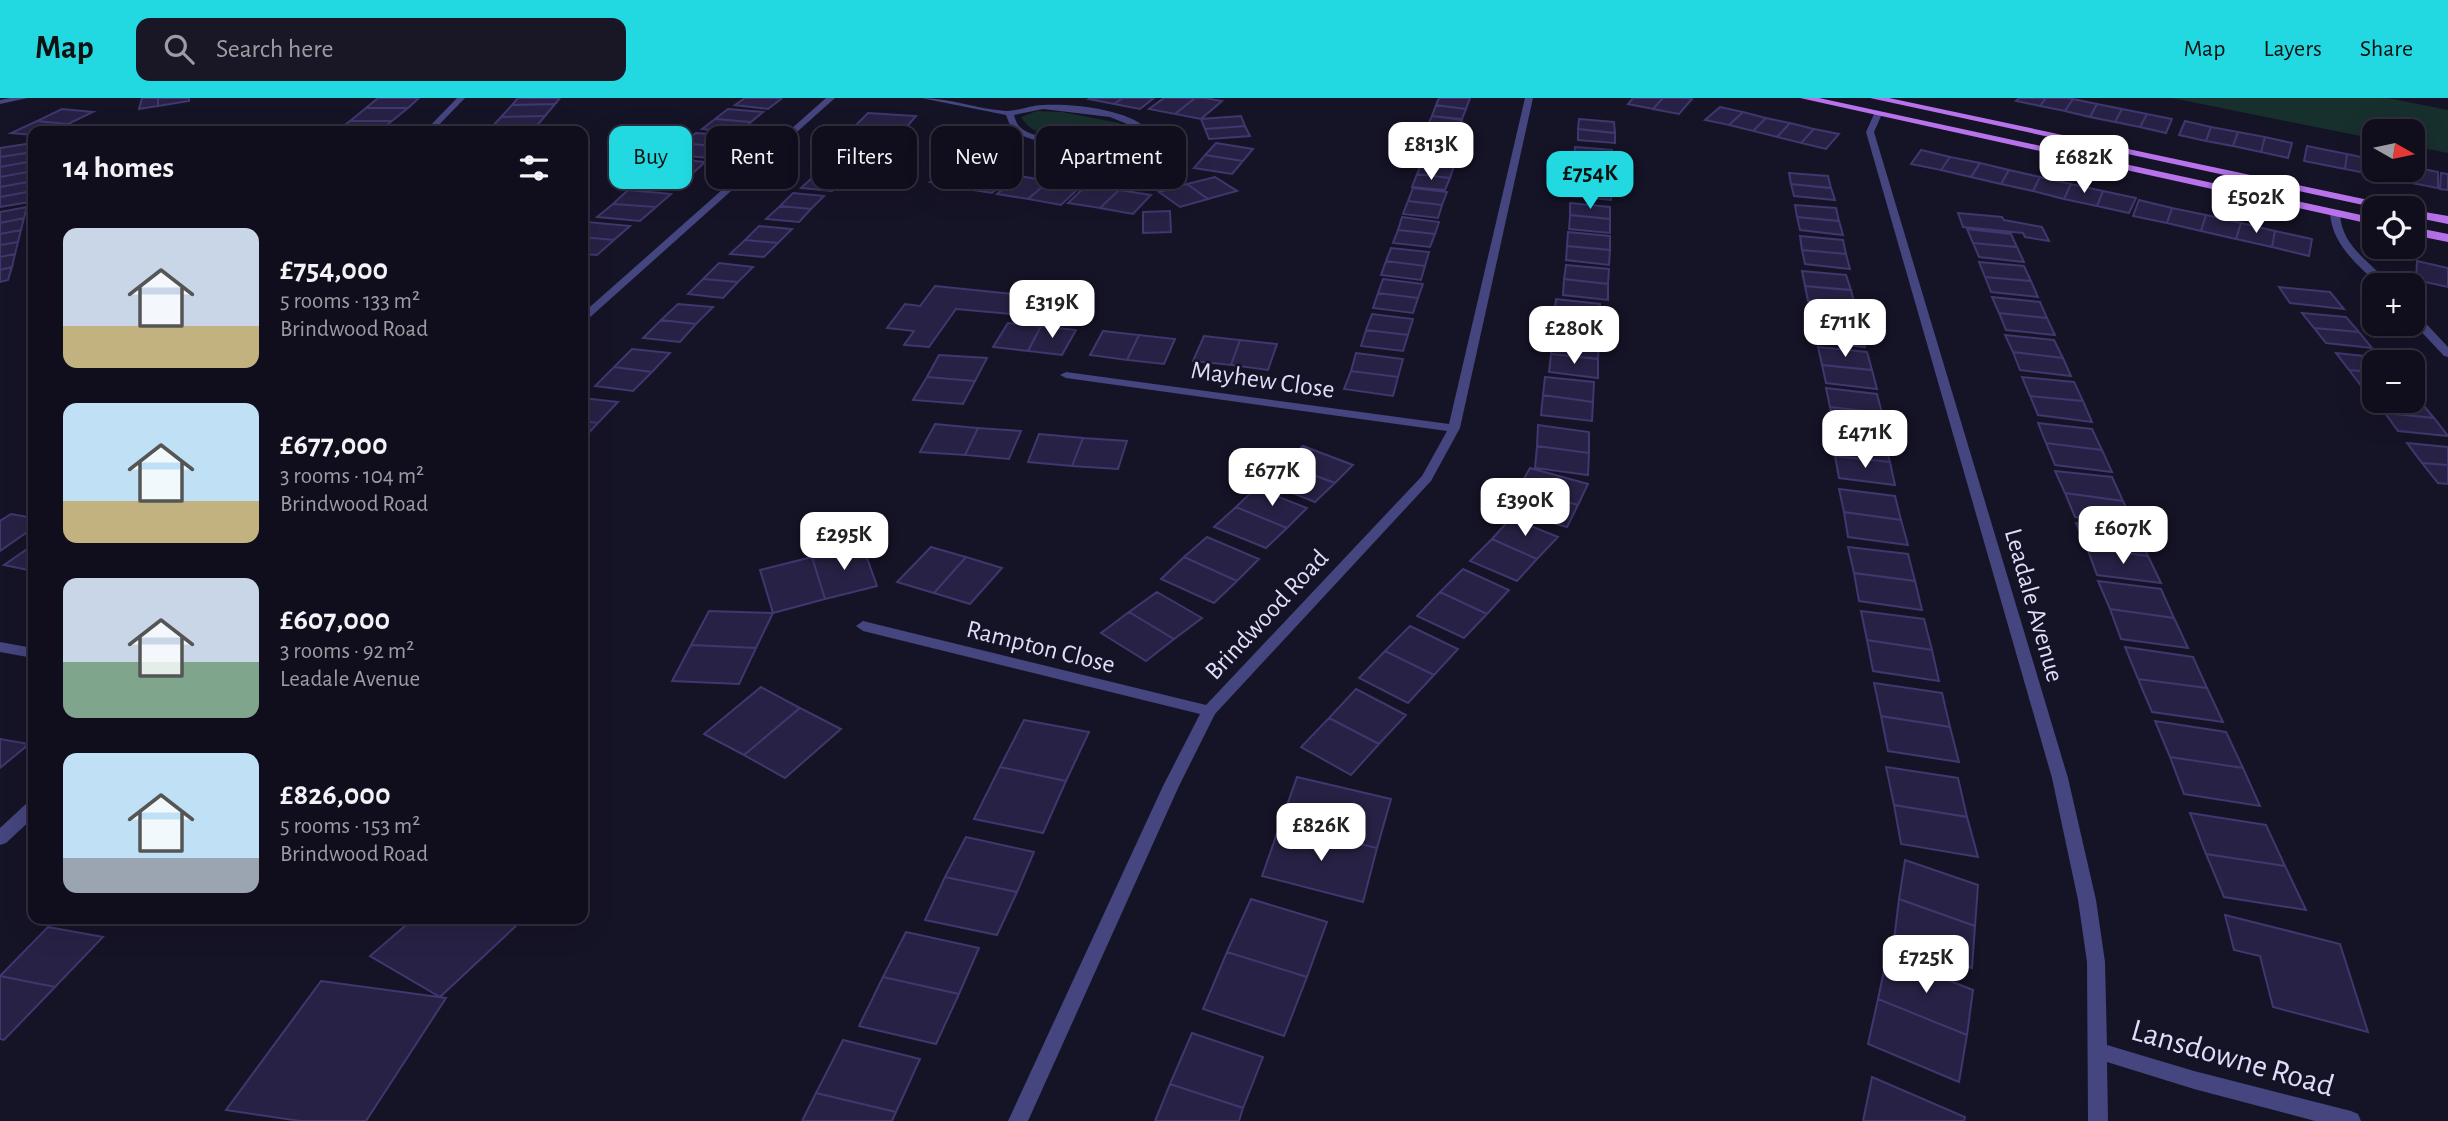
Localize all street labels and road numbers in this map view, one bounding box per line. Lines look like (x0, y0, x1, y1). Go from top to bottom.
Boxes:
street label: Mayhew Close (1189, 357, 1336, 403)
street label: Leadale Avenue (2000, 526, 2068, 685)
street label: Brindwood Road (1200, 545, 1333, 685)
street label: Rampton Close (964, 616, 1118, 678)
street label: Lansdowne Road (2128, 1014, 2338, 1102)

